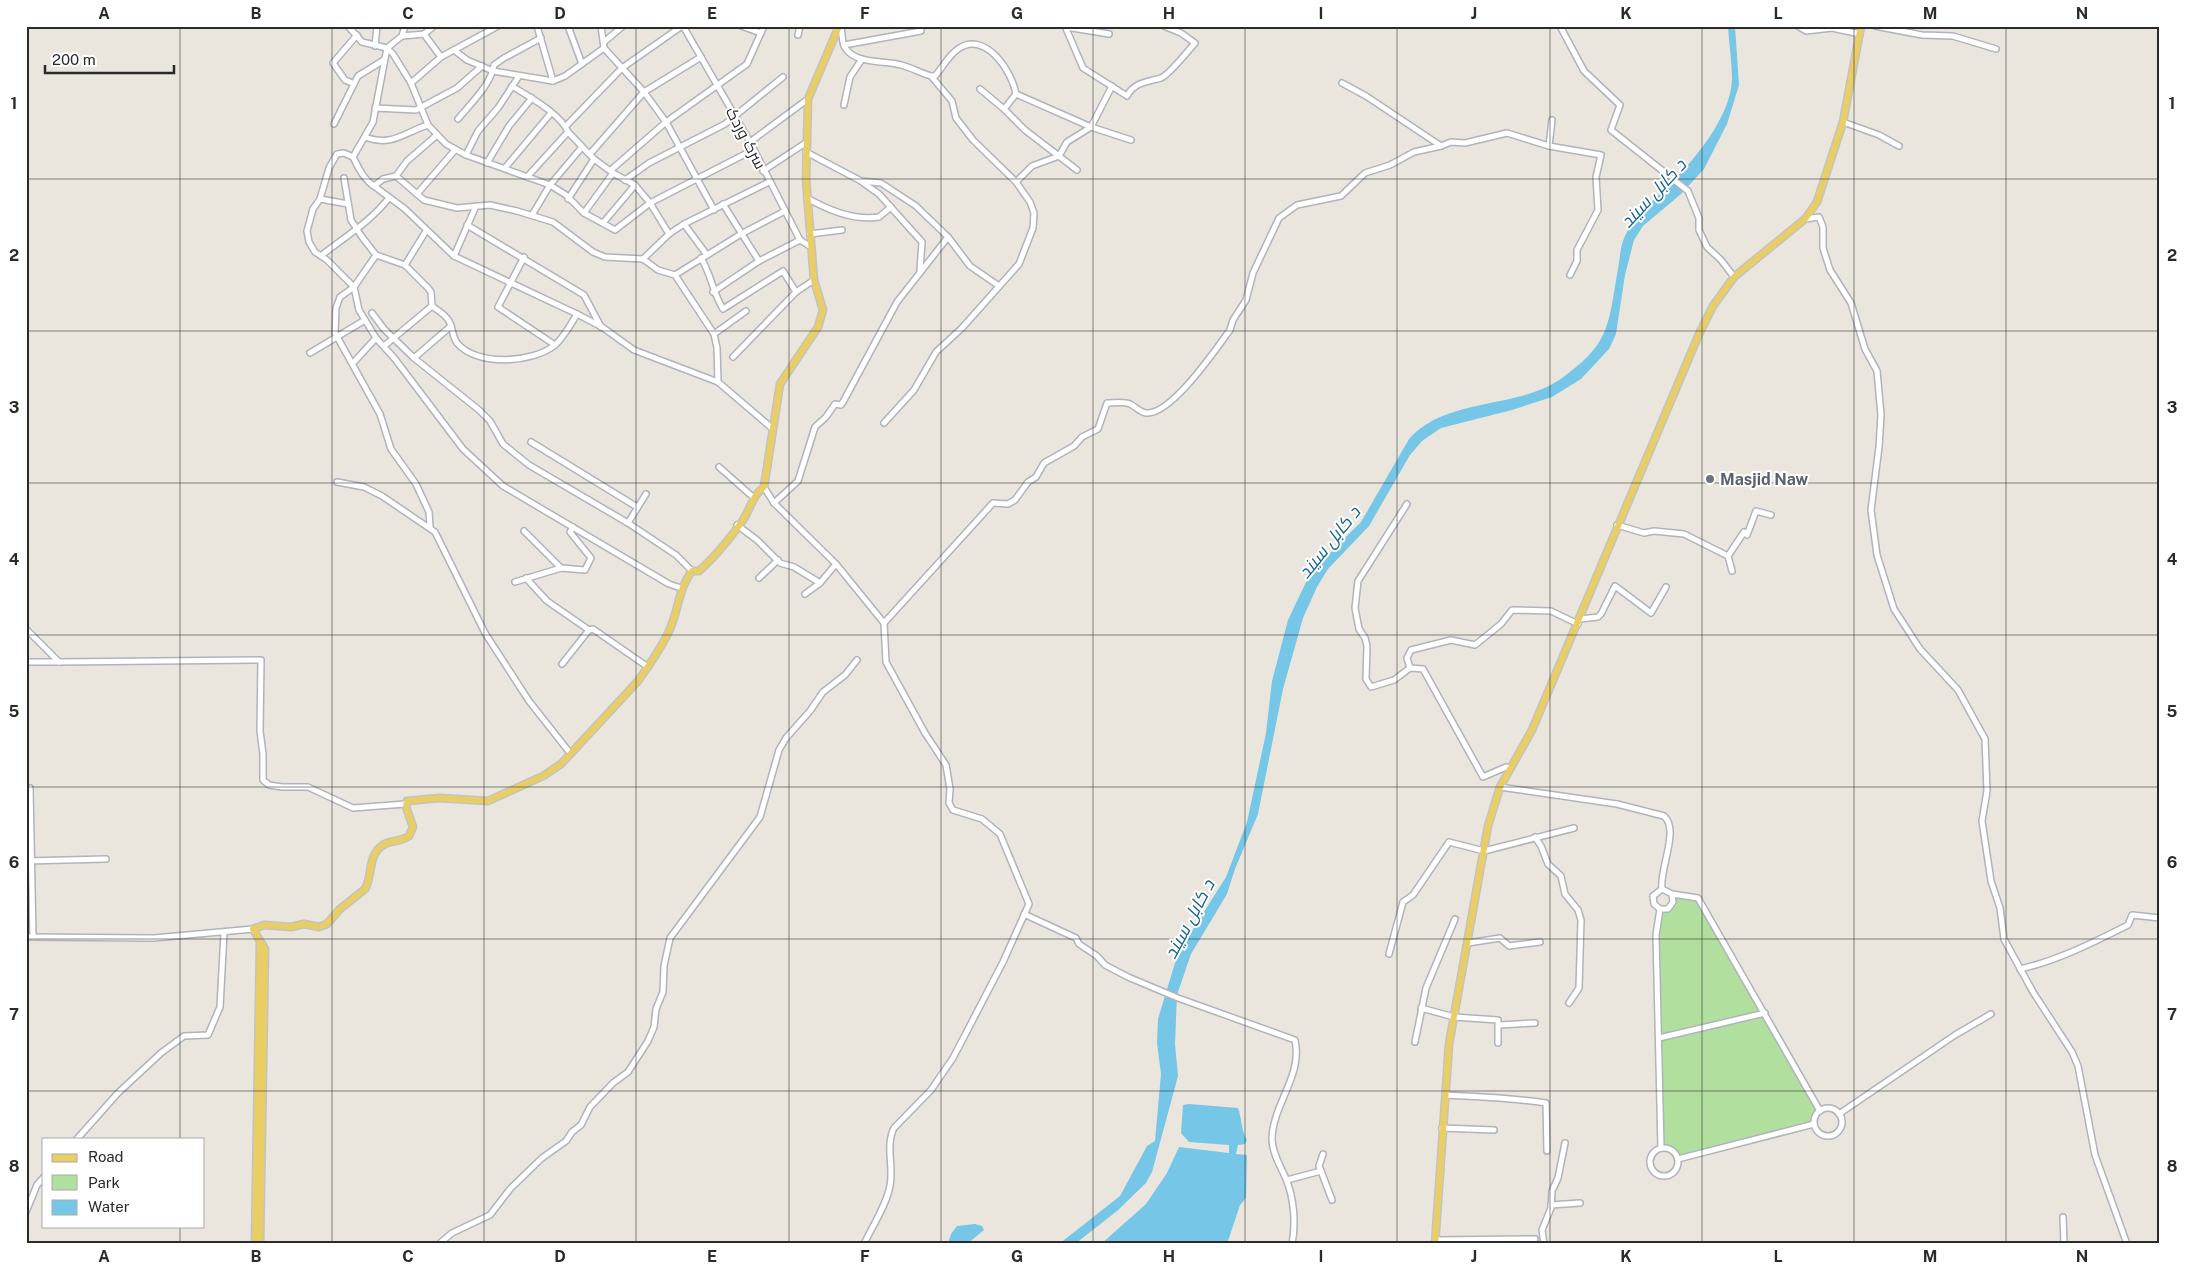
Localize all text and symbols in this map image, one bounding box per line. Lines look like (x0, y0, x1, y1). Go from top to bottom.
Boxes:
text: A (98, 4, 110, 23)
text: B (251, 4, 262, 23)
text: C (402, 4, 414, 23)
text: D (554, 4, 566, 23)
text: E (707, 4, 717, 23)
text: F (860, 4, 870, 23)
text: G (1011, 4, 1023, 23)
text: H (1163, 4, 1175, 23)
text: I (1319, 4, 1323, 23)
text: J (1471, 4, 1477, 23)
text: K (1620, 4, 1632, 23)
text: L (1773, 4, 1783, 23)
text: M (1923, 4, 1937, 23)
text: N (2076, 4, 2088, 23)
scale bar (45, 42, 174, 74)
text: 200 m (52, 51, 96, 68)
text: 1 (11, 94, 17, 113)
text: 1 (2169, 94, 2175, 113)
street label: سرک وردک (722, 104, 770, 172)
water label: د کابل سيند (1616, 153, 1692, 232)
text: 2 (9, 246, 19, 265)
text: 2 (2167, 246, 2177, 265)
text: 3 (9, 398, 19, 417)
text: 3 (2167, 398, 2177, 417)
place label: Masjid Naw (1720, 470, 1809, 489)
marker: Masjid Naw (1704, 473, 1716, 485)
water label: د کابل سيند (1294, 501, 1366, 583)
text: 4 (9, 550, 20, 569)
text: 4 (2167, 550, 2178, 569)
text: 5 (9, 702, 20, 721)
text: 5 (2167, 702, 2178, 721)
text: 6 (9, 853, 19, 872)
text: 6 (2167, 853, 2177, 872)
water label: د کابل سيند (1159, 875, 1220, 963)
text: 7 (9, 1005, 19, 1024)
text: 7 (2167, 1005, 2177, 1024)
legend (42, 1138, 205, 1228)
text: Road (88, 1148, 124, 1165)
text: 8 (9, 1157, 20, 1176)
text: 8 (2167, 1157, 2178, 1176)
text: Park (88, 1174, 120, 1191)
text: Water (88, 1198, 130, 1215)
text: A (98, 1247, 110, 1266)
text: B (251, 1247, 262, 1266)
text: C (402, 1247, 414, 1266)
text: D (554, 1247, 566, 1266)
text: E (707, 1247, 717, 1266)
text: F (860, 1247, 870, 1266)
text: G (1011, 1247, 1023, 1266)
text: H (1163, 1247, 1175, 1266)
text: I (1319, 1247, 1323, 1266)
text: J (1471, 1247, 1477, 1266)
text: K (1620, 1247, 1632, 1266)
text: L (1773, 1247, 1783, 1266)
text: M (1923, 1247, 1937, 1266)
text: N (2076, 1247, 2088, 1266)

